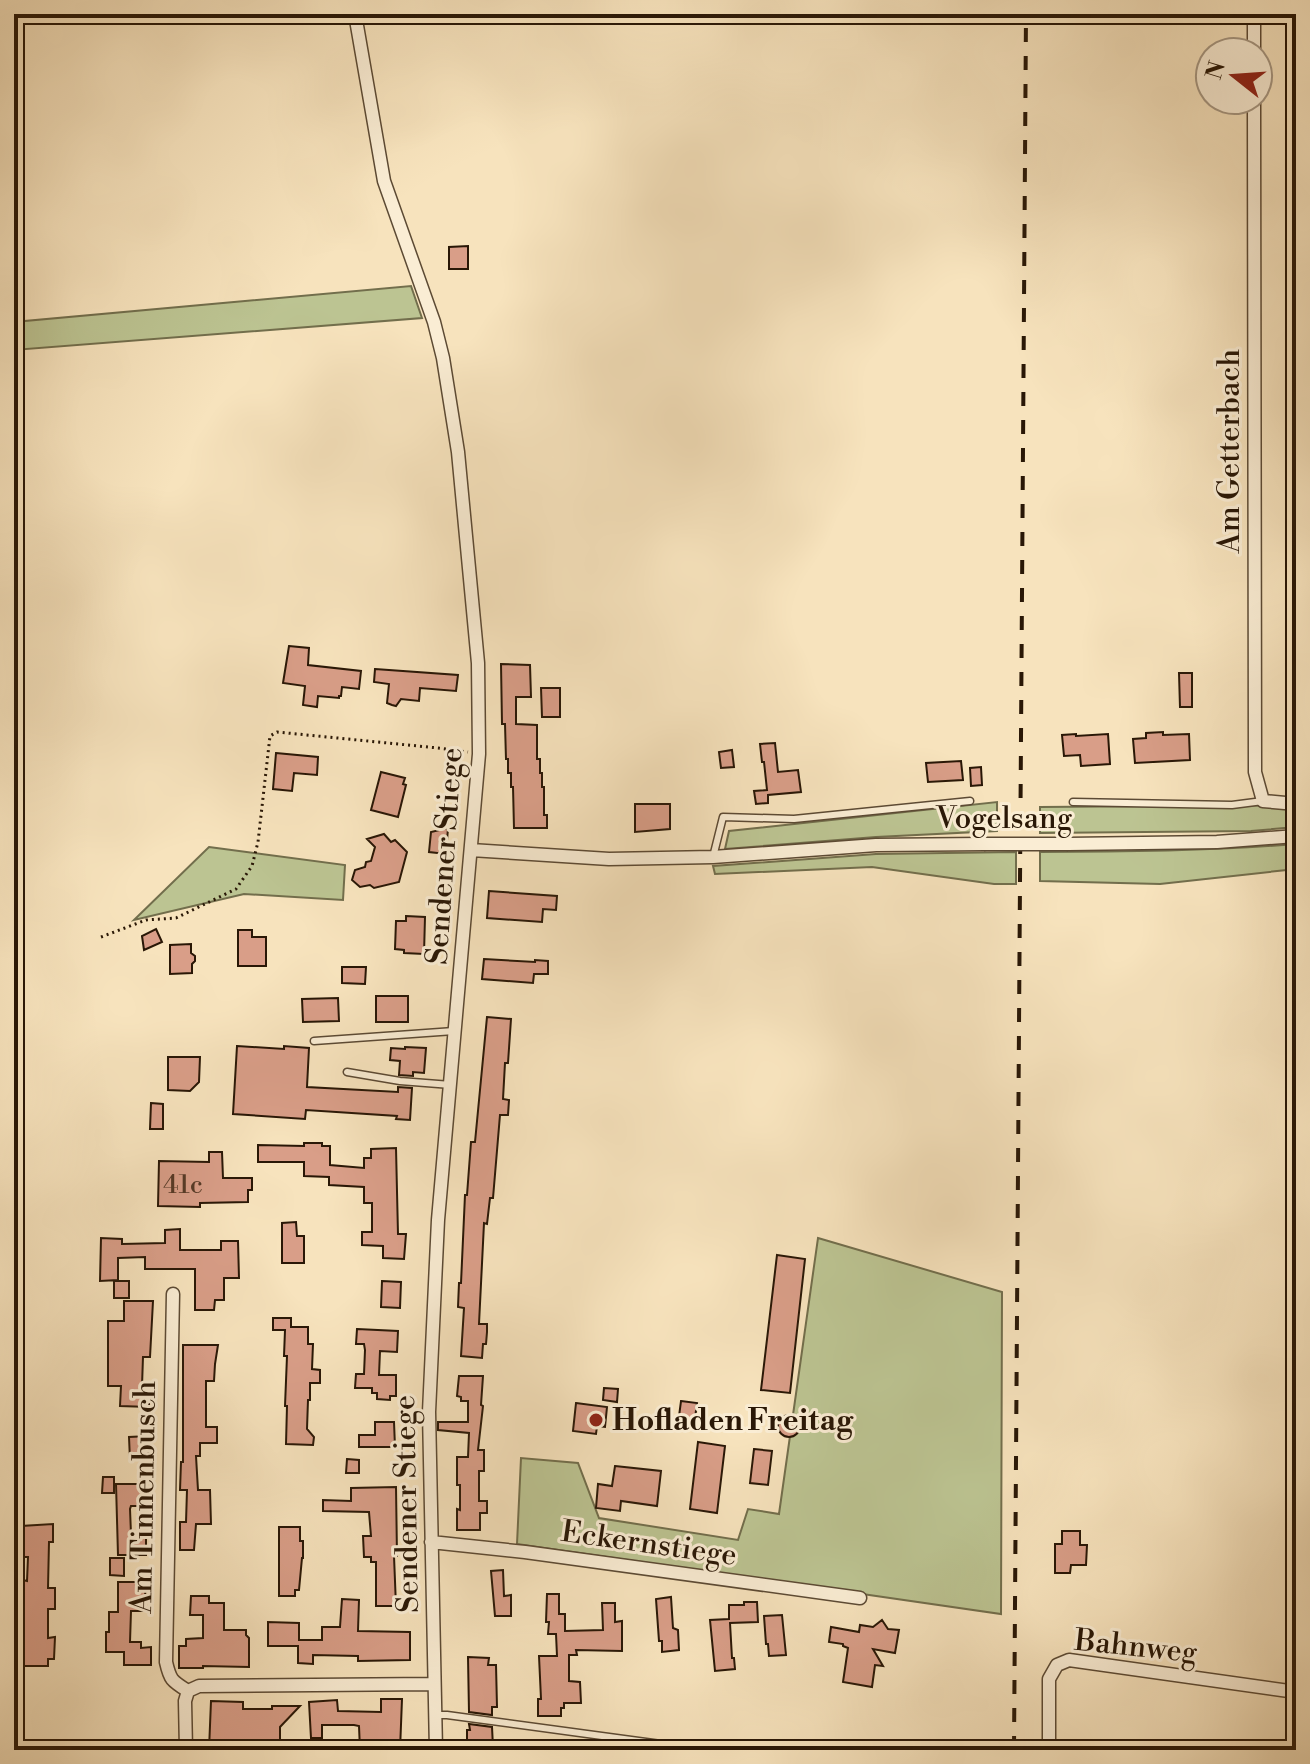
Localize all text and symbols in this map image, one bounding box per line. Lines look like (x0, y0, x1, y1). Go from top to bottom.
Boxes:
north arrow (1194, 36, 1274, 116)
text: N (1201, 58, 1232, 83)
street label: Am Getterbach (1211, 349, 1249, 554)
street label: Sendener Stiege (418, 746, 472, 966)
street label: Vogelsang (935, 800, 1073, 838)
house number: 41c (163, 1169, 203, 1201)
street label: Am Tinnenbusch (123, 1380, 165, 1615)
street label: Sendener Stiege (386, 1395, 428, 1613)
place label: Hofladen Freitag (612, 1402, 854, 1440)
marker: Hofladen Freitag (587, 1411, 605, 1429)
street label: Eckernstiege (559, 1513, 739, 1575)
street label: Bahnweg (1072, 1622, 1200, 1672)

